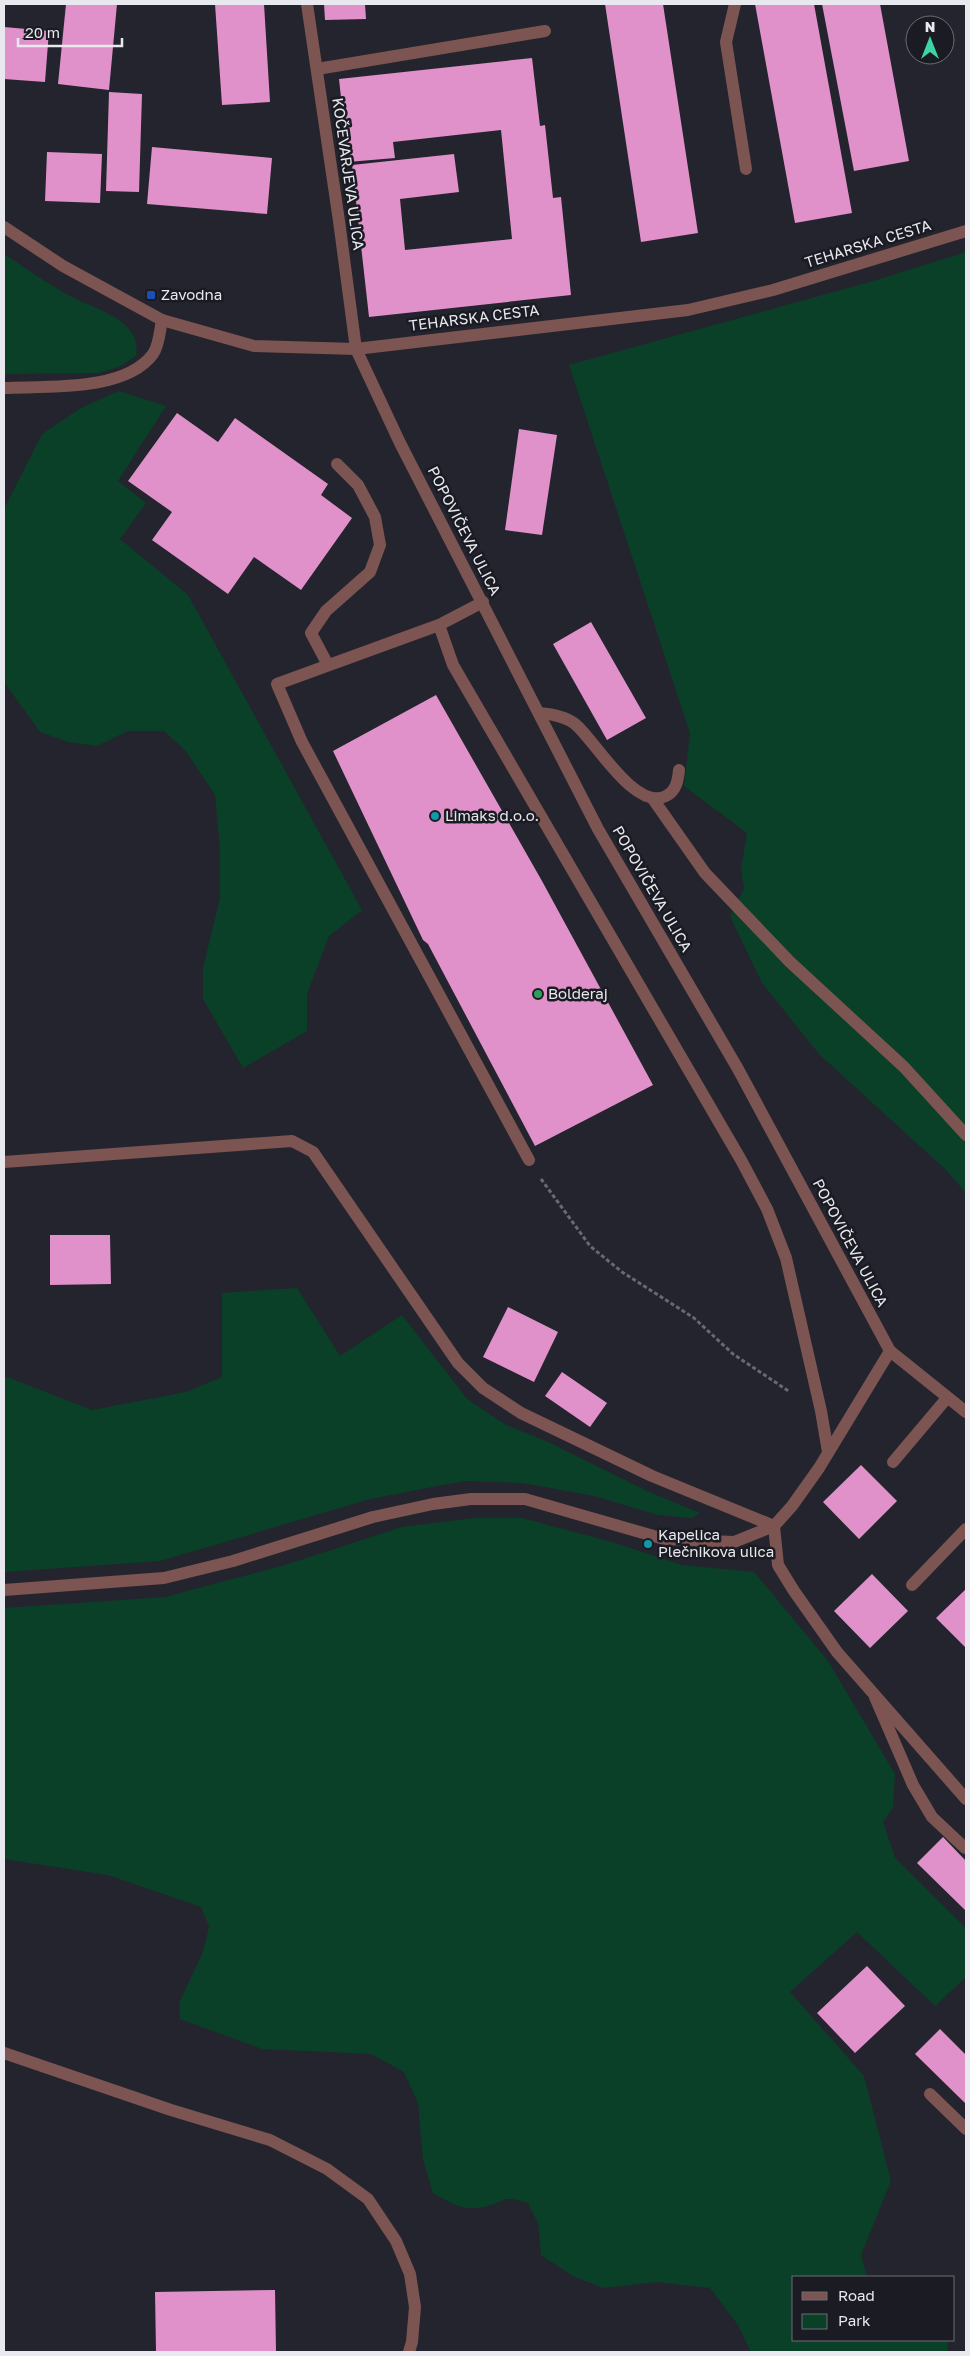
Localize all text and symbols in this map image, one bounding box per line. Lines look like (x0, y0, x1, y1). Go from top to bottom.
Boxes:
scale bar (18, 15, 121, 47)
north arrow (905, 15, 955, 65)
text: N (925, 18, 935, 35)
text: 20 m (25, 23, 60, 41)
street label: KOČEVARJEVA ULICA (329, 96, 369, 251)
street label: TEHARSKA CESTA (802, 215, 933, 271)
place label: Zavodna (161, 285, 222, 303)
marker: Zavodna (145, 289, 157, 301)
street label: TEHARSKA CESTA (408, 300, 540, 334)
street label: POPOVIČEVA ULICA (425, 463, 505, 598)
place label: Limaks d.o.o. (445, 806, 539, 824)
marker: Limaks d.o.o. (429, 810, 441, 822)
street label: POPOVIČEVA ULICA (609, 822, 696, 955)
place label: Bolderaj (548, 984, 608, 1002)
marker: Bolderaj (532, 988, 544, 1000)
street label: POPOVIČEVA ULICA (809, 1175, 892, 1310)
place label: Kapelica Plečnikova ulica (658, 1525, 774, 1560)
marker: Kapelica Plečnikova ulica (642, 1538, 654, 1550)
legend (792, 2276, 955, 2341)
text: Road (838, 2286, 875, 2304)
text: Park (838, 2311, 871, 2329)

